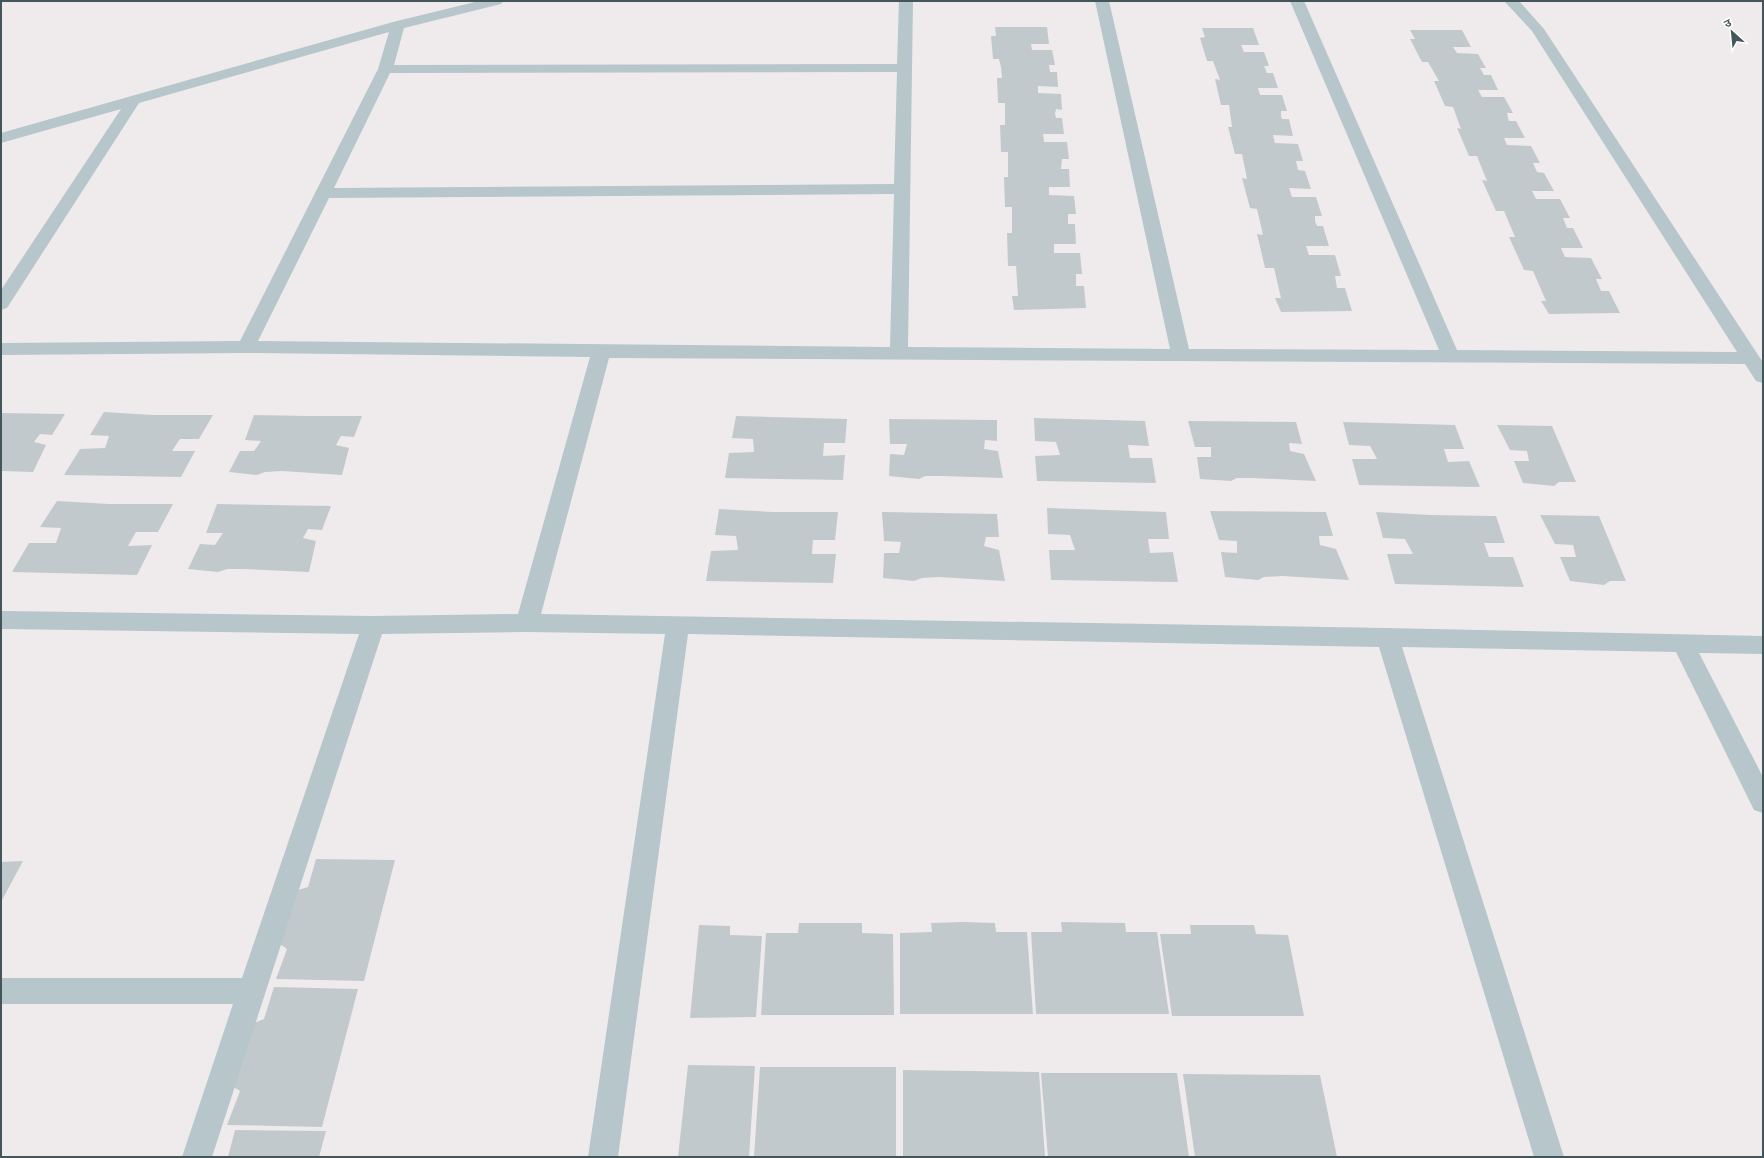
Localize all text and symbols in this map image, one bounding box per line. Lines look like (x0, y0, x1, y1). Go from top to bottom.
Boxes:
north arrow (1712, 12, 1752, 52)
text: उ (1721, 15, 1734, 31)

